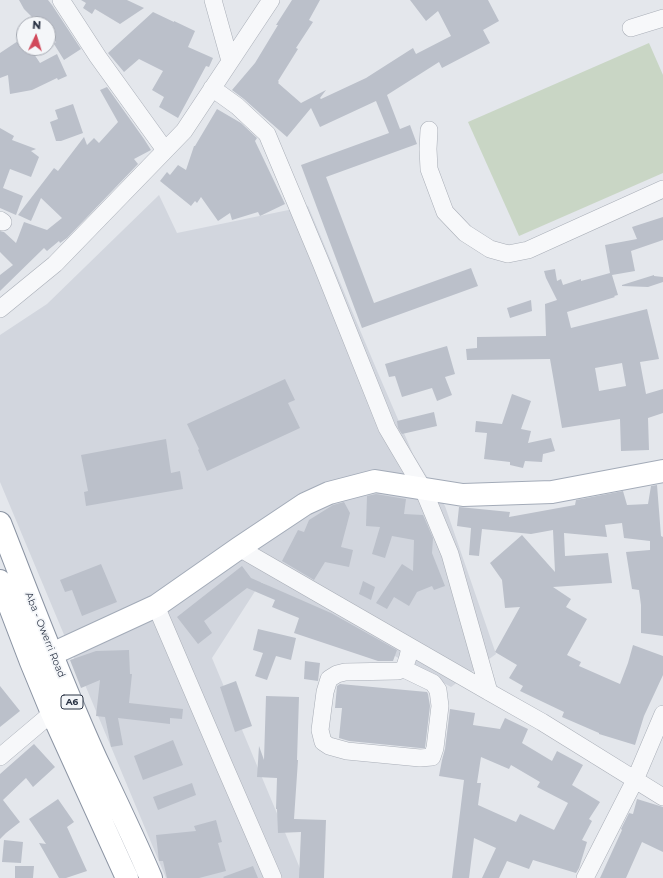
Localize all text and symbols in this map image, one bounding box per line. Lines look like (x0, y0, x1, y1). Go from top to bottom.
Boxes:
north arrow (16, 16, 56, 56)
text: N (32, 18, 42, 32)
street label: Aba - Owerri Road (22, 590, 68, 680)
road number: A6 (61, 695, 83, 709)

